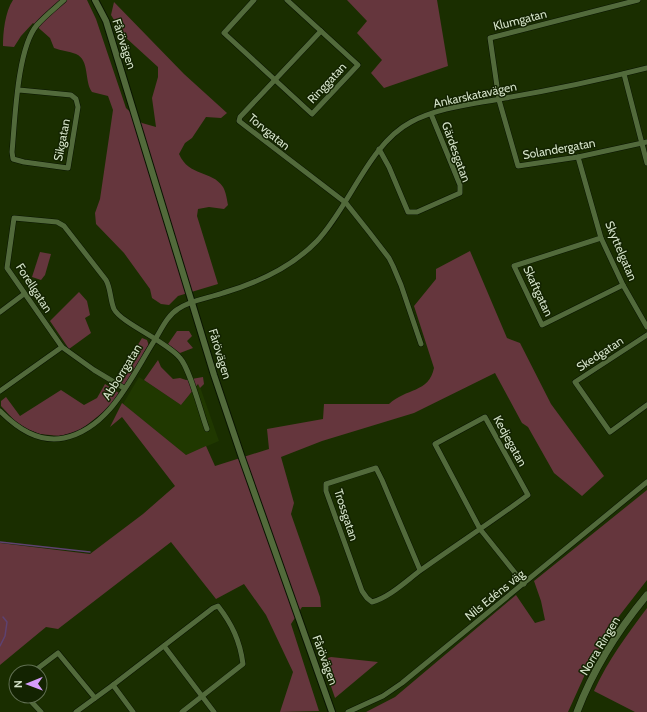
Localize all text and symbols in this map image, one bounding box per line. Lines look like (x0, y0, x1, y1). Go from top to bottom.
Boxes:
street label: Klumgatan (492, 6, 548, 33)
street label: Fårövägen (109, 17, 140, 71)
street label: Ringgatan (304, 59, 350, 106)
street label: Ankarskatavägen (432, 78, 518, 111)
street label: Torvgatan (245, 110, 294, 153)
street label: Sikgatan (50, 117, 73, 162)
street label: Gärdesgatan (439, 119, 474, 184)
street label: Solandergatan (521, 135, 597, 162)
street label: Skyttelgatan (602, 219, 641, 283)
street label: Forellgatan (13, 260, 56, 316)
street label: Skaftgatan (520, 263, 557, 319)
street label: Fårövägen (206, 327, 235, 381)
street label: Skedgatan (573, 333, 626, 374)
street label: Abborrgatan (99, 341, 145, 402)
street label: Kedjegatan (490, 413, 531, 469)
street label: Trossgatan (331, 487, 362, 543)
street label: Nils Edéns väg (462, 565, 528, 623)
street label: Norra Ringen (576, 613, 623, 678)
street label: Fårövägen (310, 633, 341, 687)
north arrow (8, 664, 48, 704)
text: N (11, 680, 25, 688)

